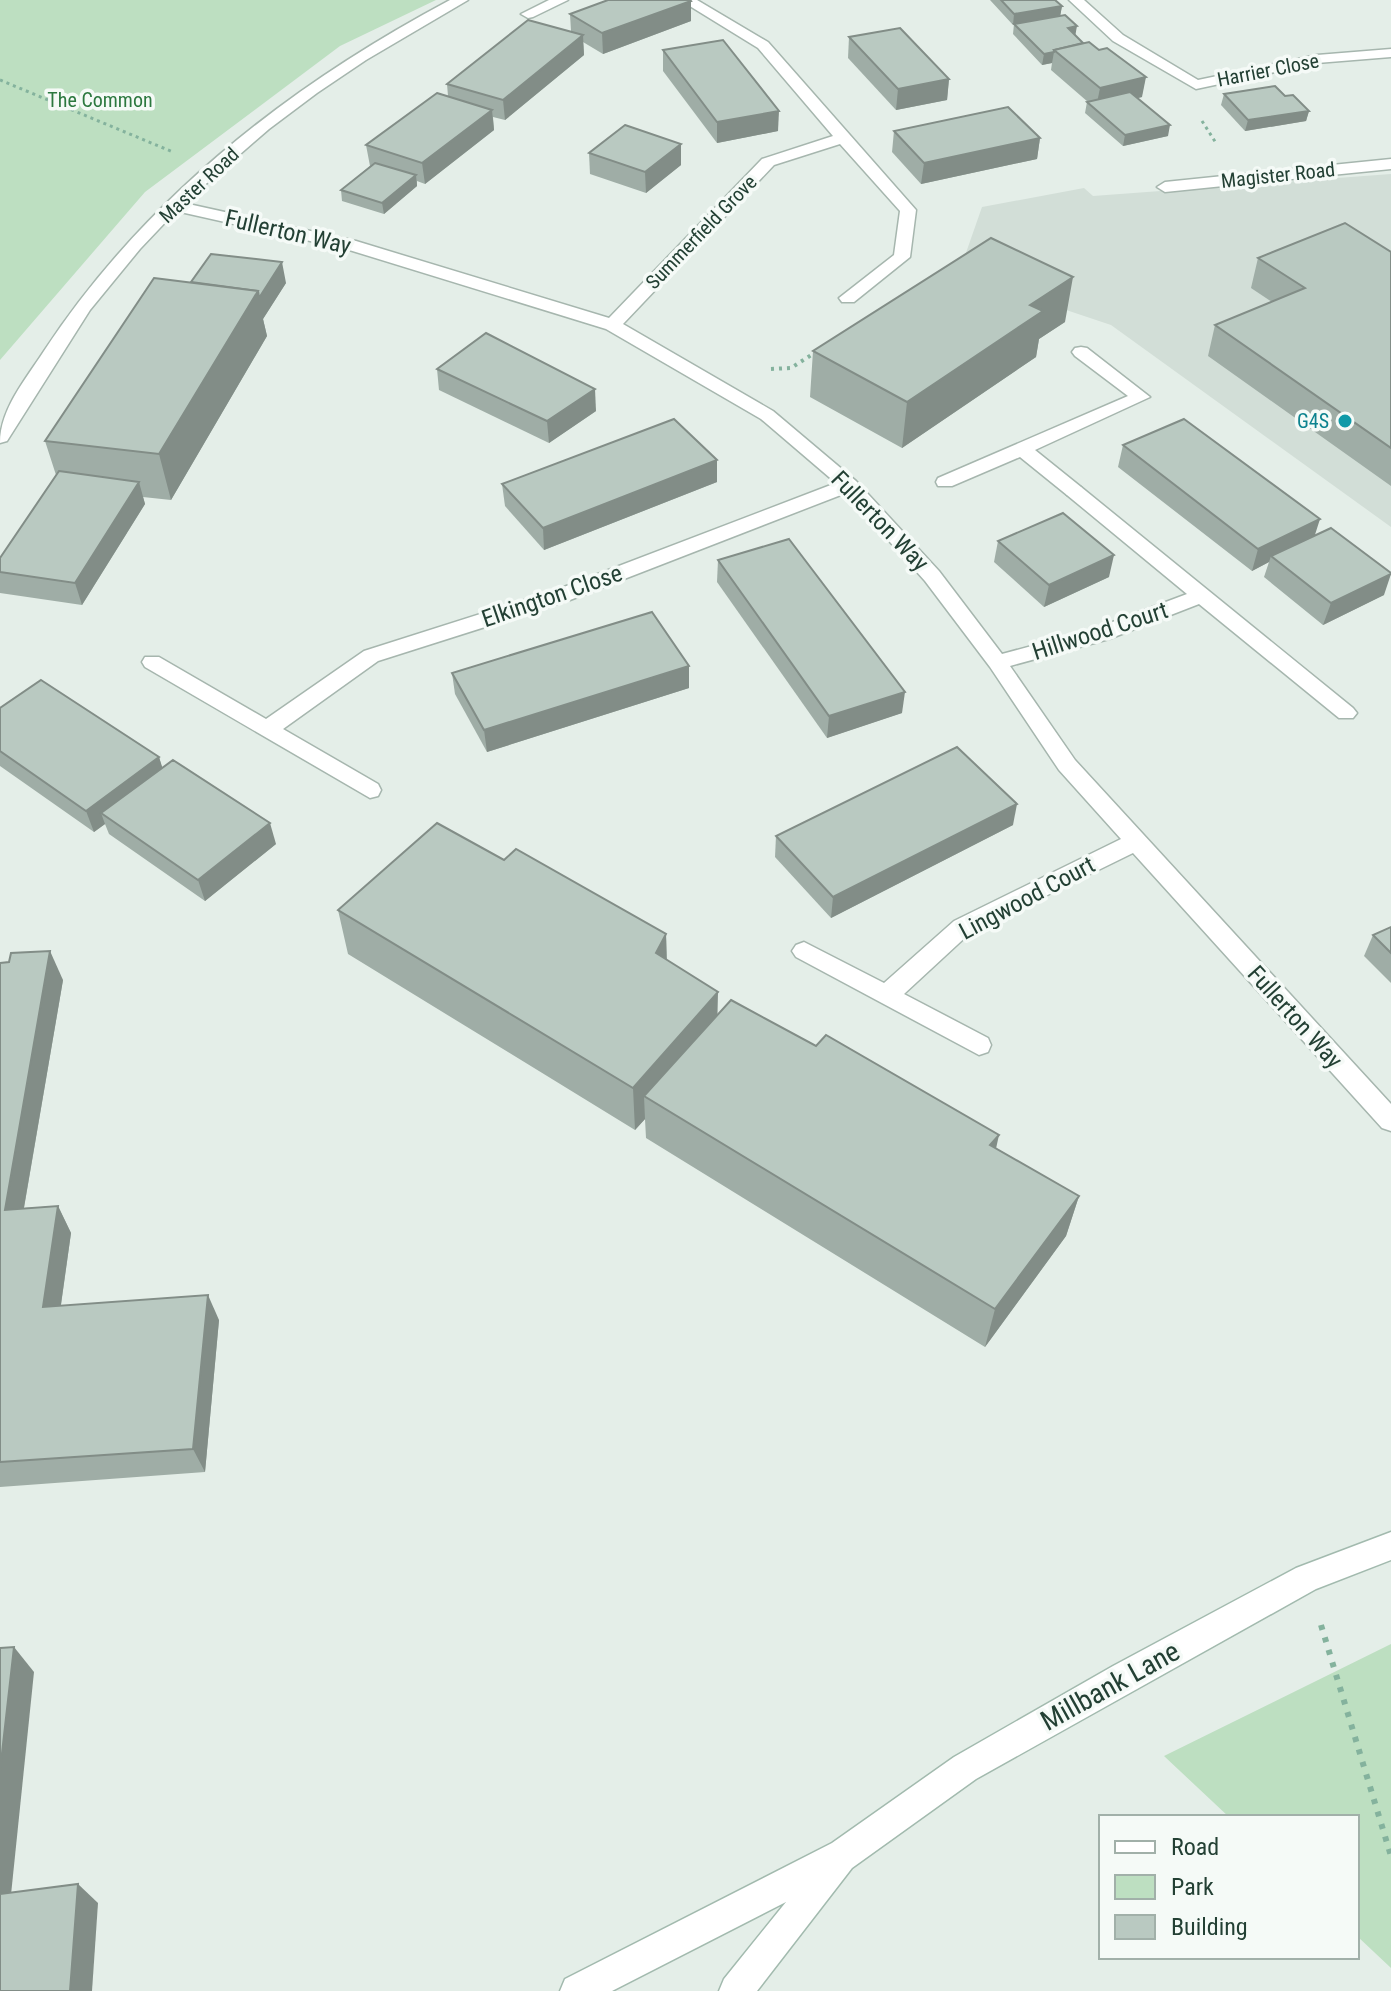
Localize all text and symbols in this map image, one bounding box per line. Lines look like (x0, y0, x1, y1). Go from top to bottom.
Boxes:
street label: Harrier Close (1215, 48, 1321, 92)
park label: The Common (47, 88, 153, 112)
street label: Master Road (154, 142, 244, 228)
street label: Magister Road (1220, 157, 1336, 193)
street label: Summerfield Grove (641, 170, 761, 294)
street label: Fullerton Way (222, 204, 354, 260)
place label: G4S (1297, 409, 1329, 433)
marker: G4S (1336, 412, 1354, 430)
street label: Fullerton Way (825, 465, 935, 577)
street label: Elkington Close (478, 559, 626, 633)
street label: Hillwood Court (1029, 596, 1171, 666)
street label: Lingwood Court (954, 850, 1100, 946)
street label: Fullerton Way (1242, 960, 1348, 1074)
street label: Millbank Lane (1035, 1634, 1185, 1738)
legend (1099, 1815, 1359, 1959)
text: Road (1171, 1833, 1219, 1861)
text: Park (1171, 1873, 1214, 1901)
text: Building (1171, 1913, 1248, 1941)

